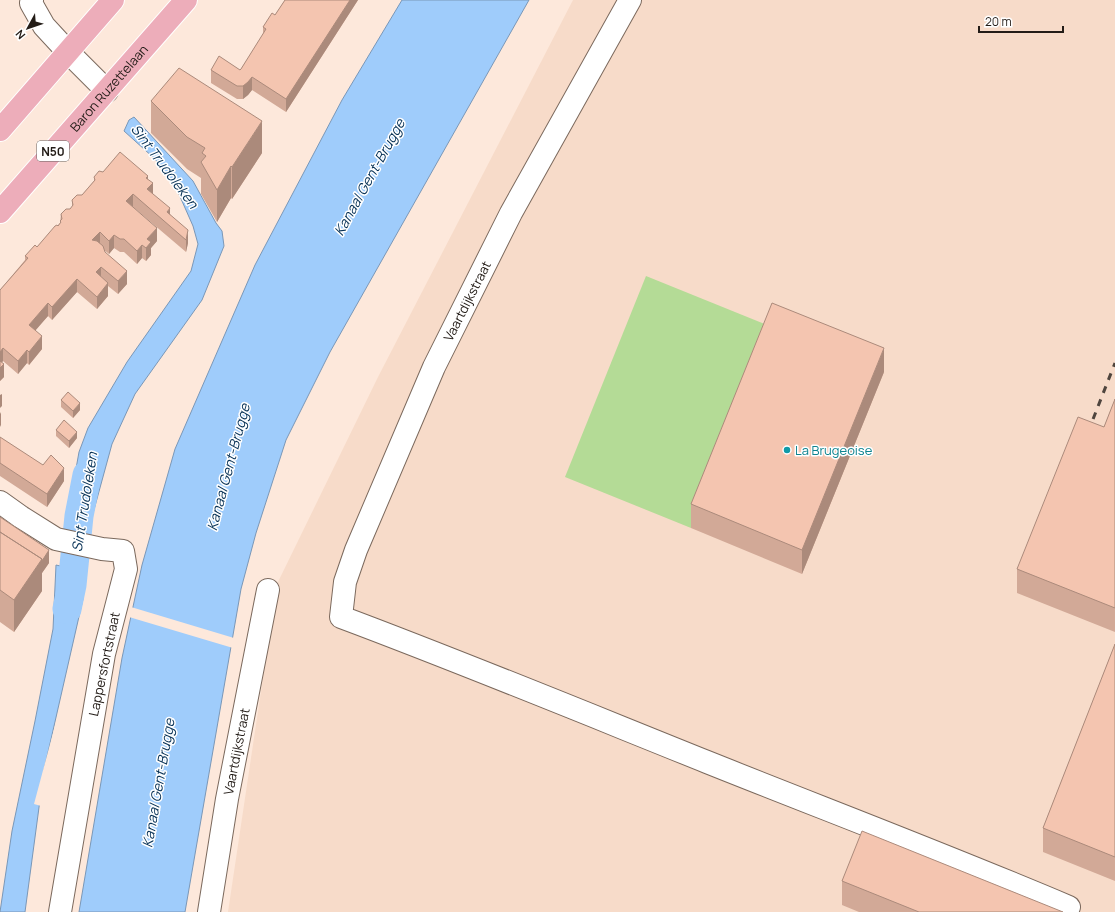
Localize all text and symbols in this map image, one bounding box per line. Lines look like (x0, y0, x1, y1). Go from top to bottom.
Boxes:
north arrow (8, 8, 48, 48)
scale bar (979, 8, 1063, 34)
text: 20 m (985, 13, 1012, 30)
text: N (12, 27, 28, 43)
street label: Baron Ruzettelaan (66, 41, 152, 135)
water label: Kanaal Gent-Brugge (329, 115, 409, 239)
water label: Sint Trudoleken (127, 120, 203, 212)
road number: N50 (37, 141, 69, 161)
street label: Vaartdijkstraat (439, 258, 495, 344)
water label: Kanaal Gent-Brugge (202, 401, 254, 532)
place label: La Brugeoise (795, 441, 873, 459)
marker: La Brugeoise (782, 445, 792, 455)
water label: Sint Trudoleken (67, 450, 101, 553)
street label: Lappersfortstraat (84, 610, 124, 718)
street label: Vaartdijkstraat (219, 706, 254, 796)
water label: Kanaal Gent-Brugge (137, 716, 179, 849)

